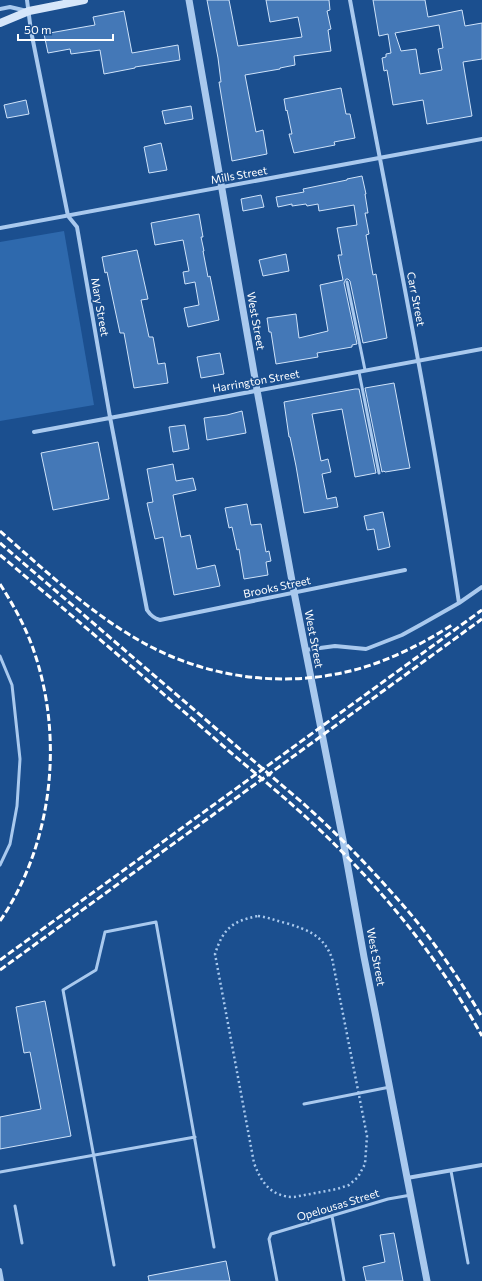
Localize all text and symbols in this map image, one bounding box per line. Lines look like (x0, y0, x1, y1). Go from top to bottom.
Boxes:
scale bar (18, 16, 113, 42)
text: 50 m (24, 22, 52, 36)
street label: Mills Street (210, 163, 269, 186)
street label: Carr Street (405, 271, 428, 328)
street label: Mary Street (89, 277, 112, 338)
street label: West Street (245, 291, 268, 352)
street label: Harrington Street (211, 366, 301, 395)
street label: Brooks Street (242, 573, 312, 600)
street label: West Street (302, 609, 327, 670)
street label: West Street (364, 927, 389, 988)
street label: Opelousas Street (295, 1186, 381, 1223)

